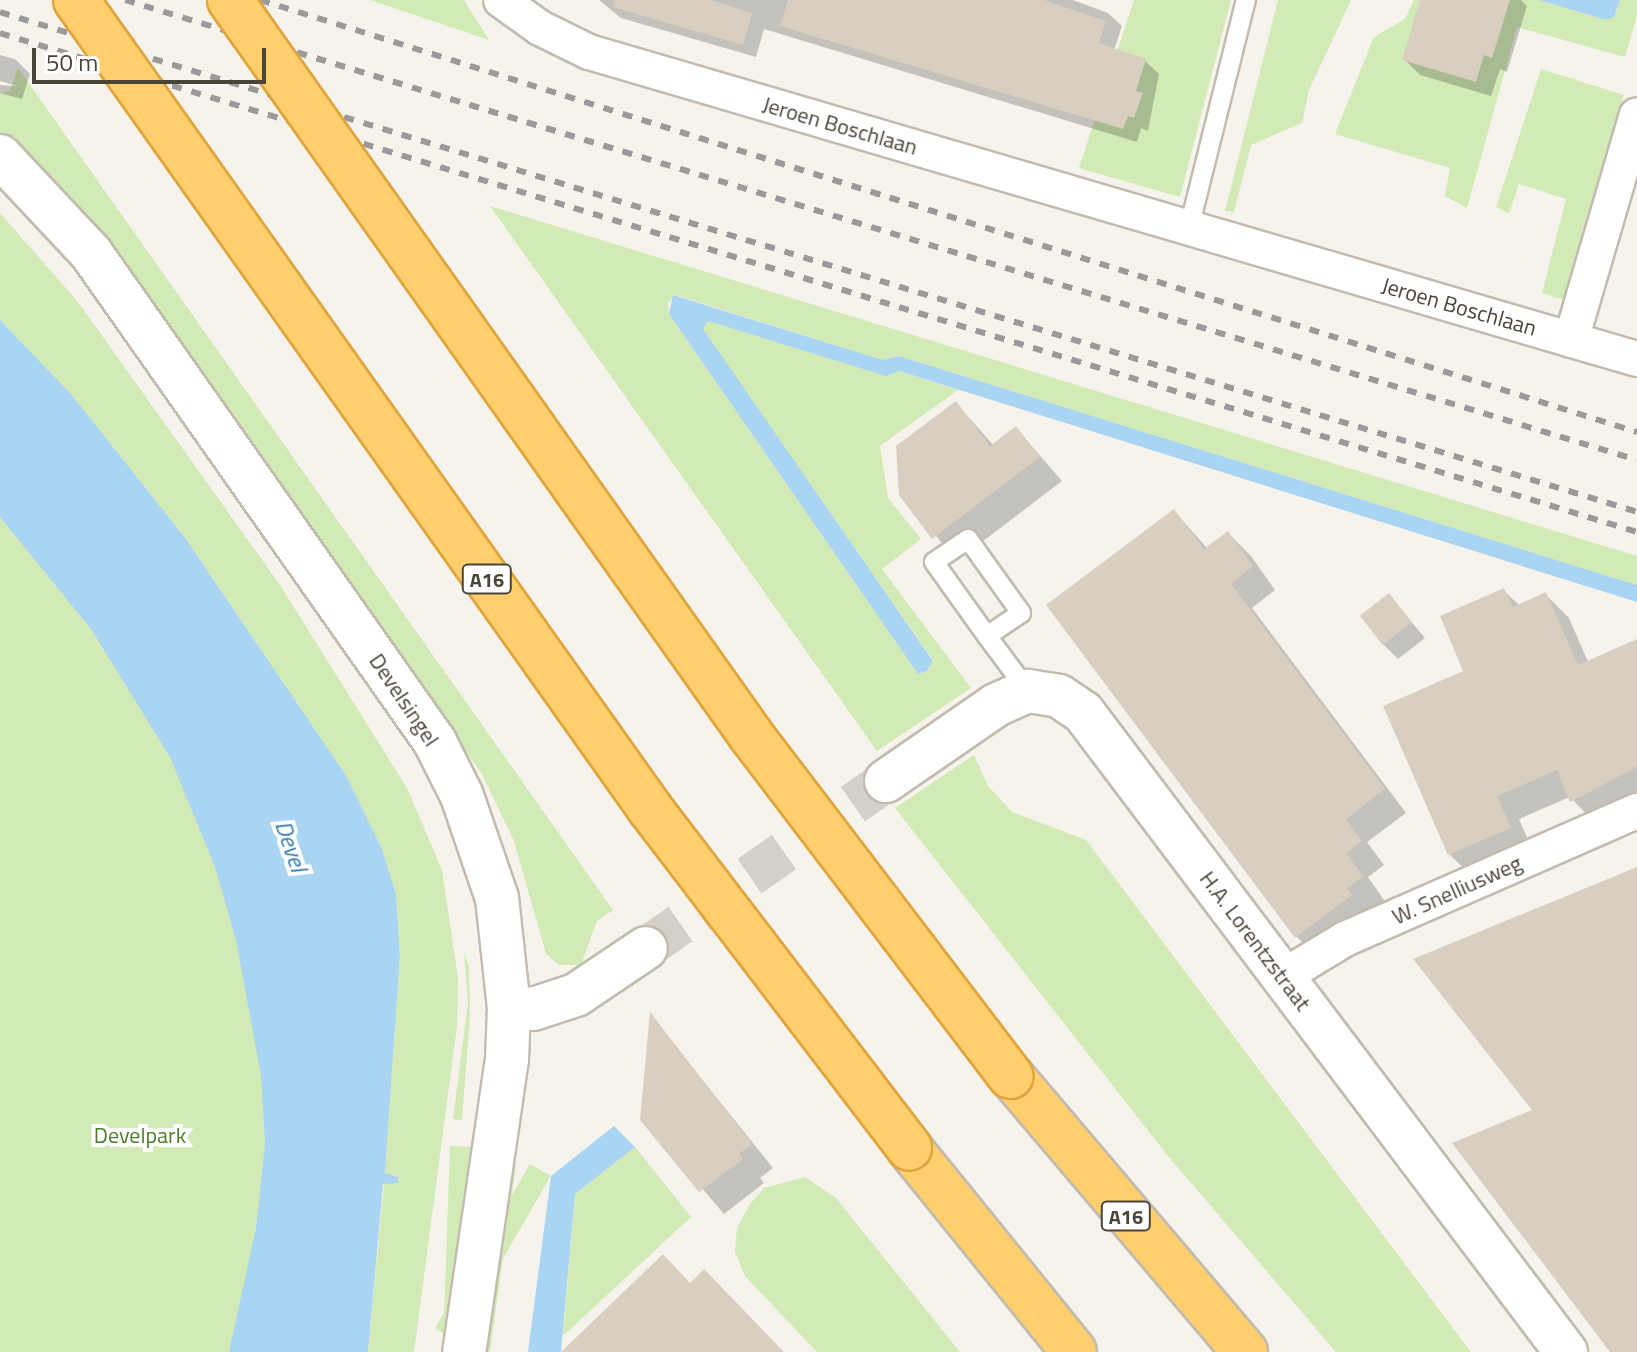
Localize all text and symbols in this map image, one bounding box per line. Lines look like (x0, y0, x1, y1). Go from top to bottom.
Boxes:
scale bar (36, 32, 270, 82)
text: 50 m (46, 44, 98, 80)
street label: Jeroen Boschlaan (760, 91, 920, 161)
street label: Jeroen Boschlaan (1379, 272, 1539, 342)
road number: A16 (461, 563, 513, 595)
street label: Develsingel (363, 649, 445, 751)
water label: Devel (269, 817, 313, 875)
street label: W. Snelliusweg (1388, 850, 1526, 930)
street label: H.A. Lorentzstraat (1194, 866, 1316, 1016)
park label: Develpark (94, 1123, 186, 1149)
road number: A16 (1100, 1200, 1152, 1232)

